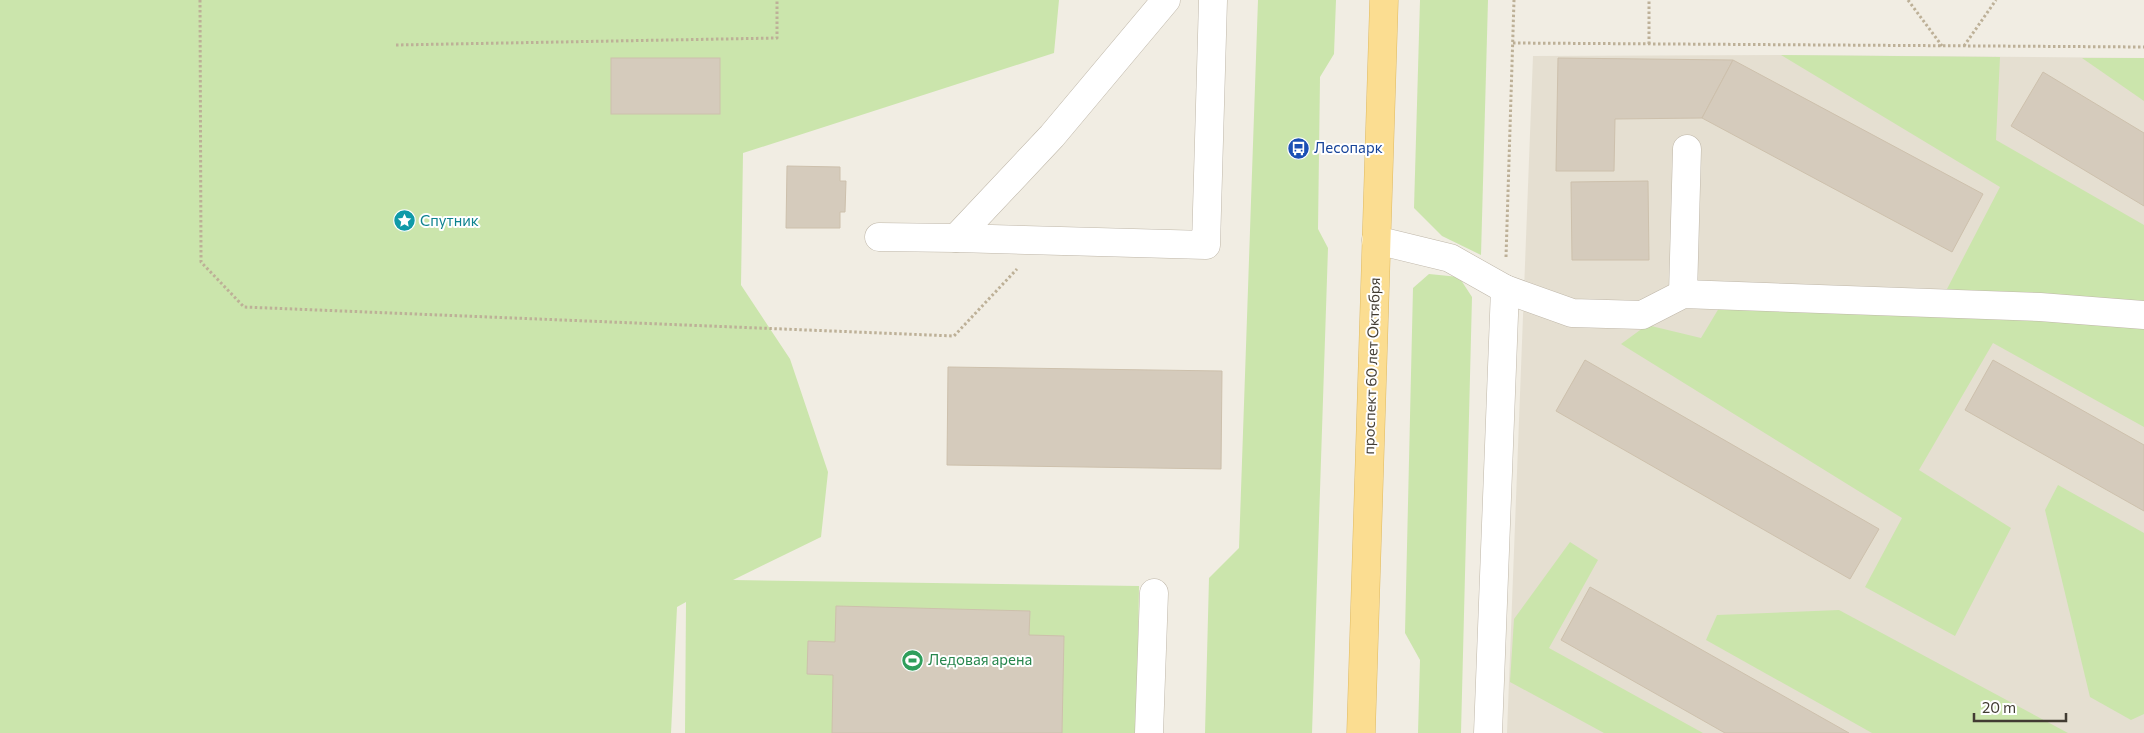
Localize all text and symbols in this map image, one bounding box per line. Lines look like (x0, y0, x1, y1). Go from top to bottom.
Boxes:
bus stop icon: Лесопарк (1286, 136, 1310, 160)
place label: Лесопарк (1314, 138, 1383, 156)
place icon: Спутник (392, 209, 416, 233)
place label: Спутник (420, 211, 479, 229)
street label: проспект 60 лет Октября (1359, 277, 1383, 455)
sports icon: Ледовая арена (900, 648, 924, 672)
place label: Ледовая арена (928, 650, 1032, 668)
scale bar (1974, 690, 2066, 722)
text: 20 m (1982, 698, 2016, 716)

